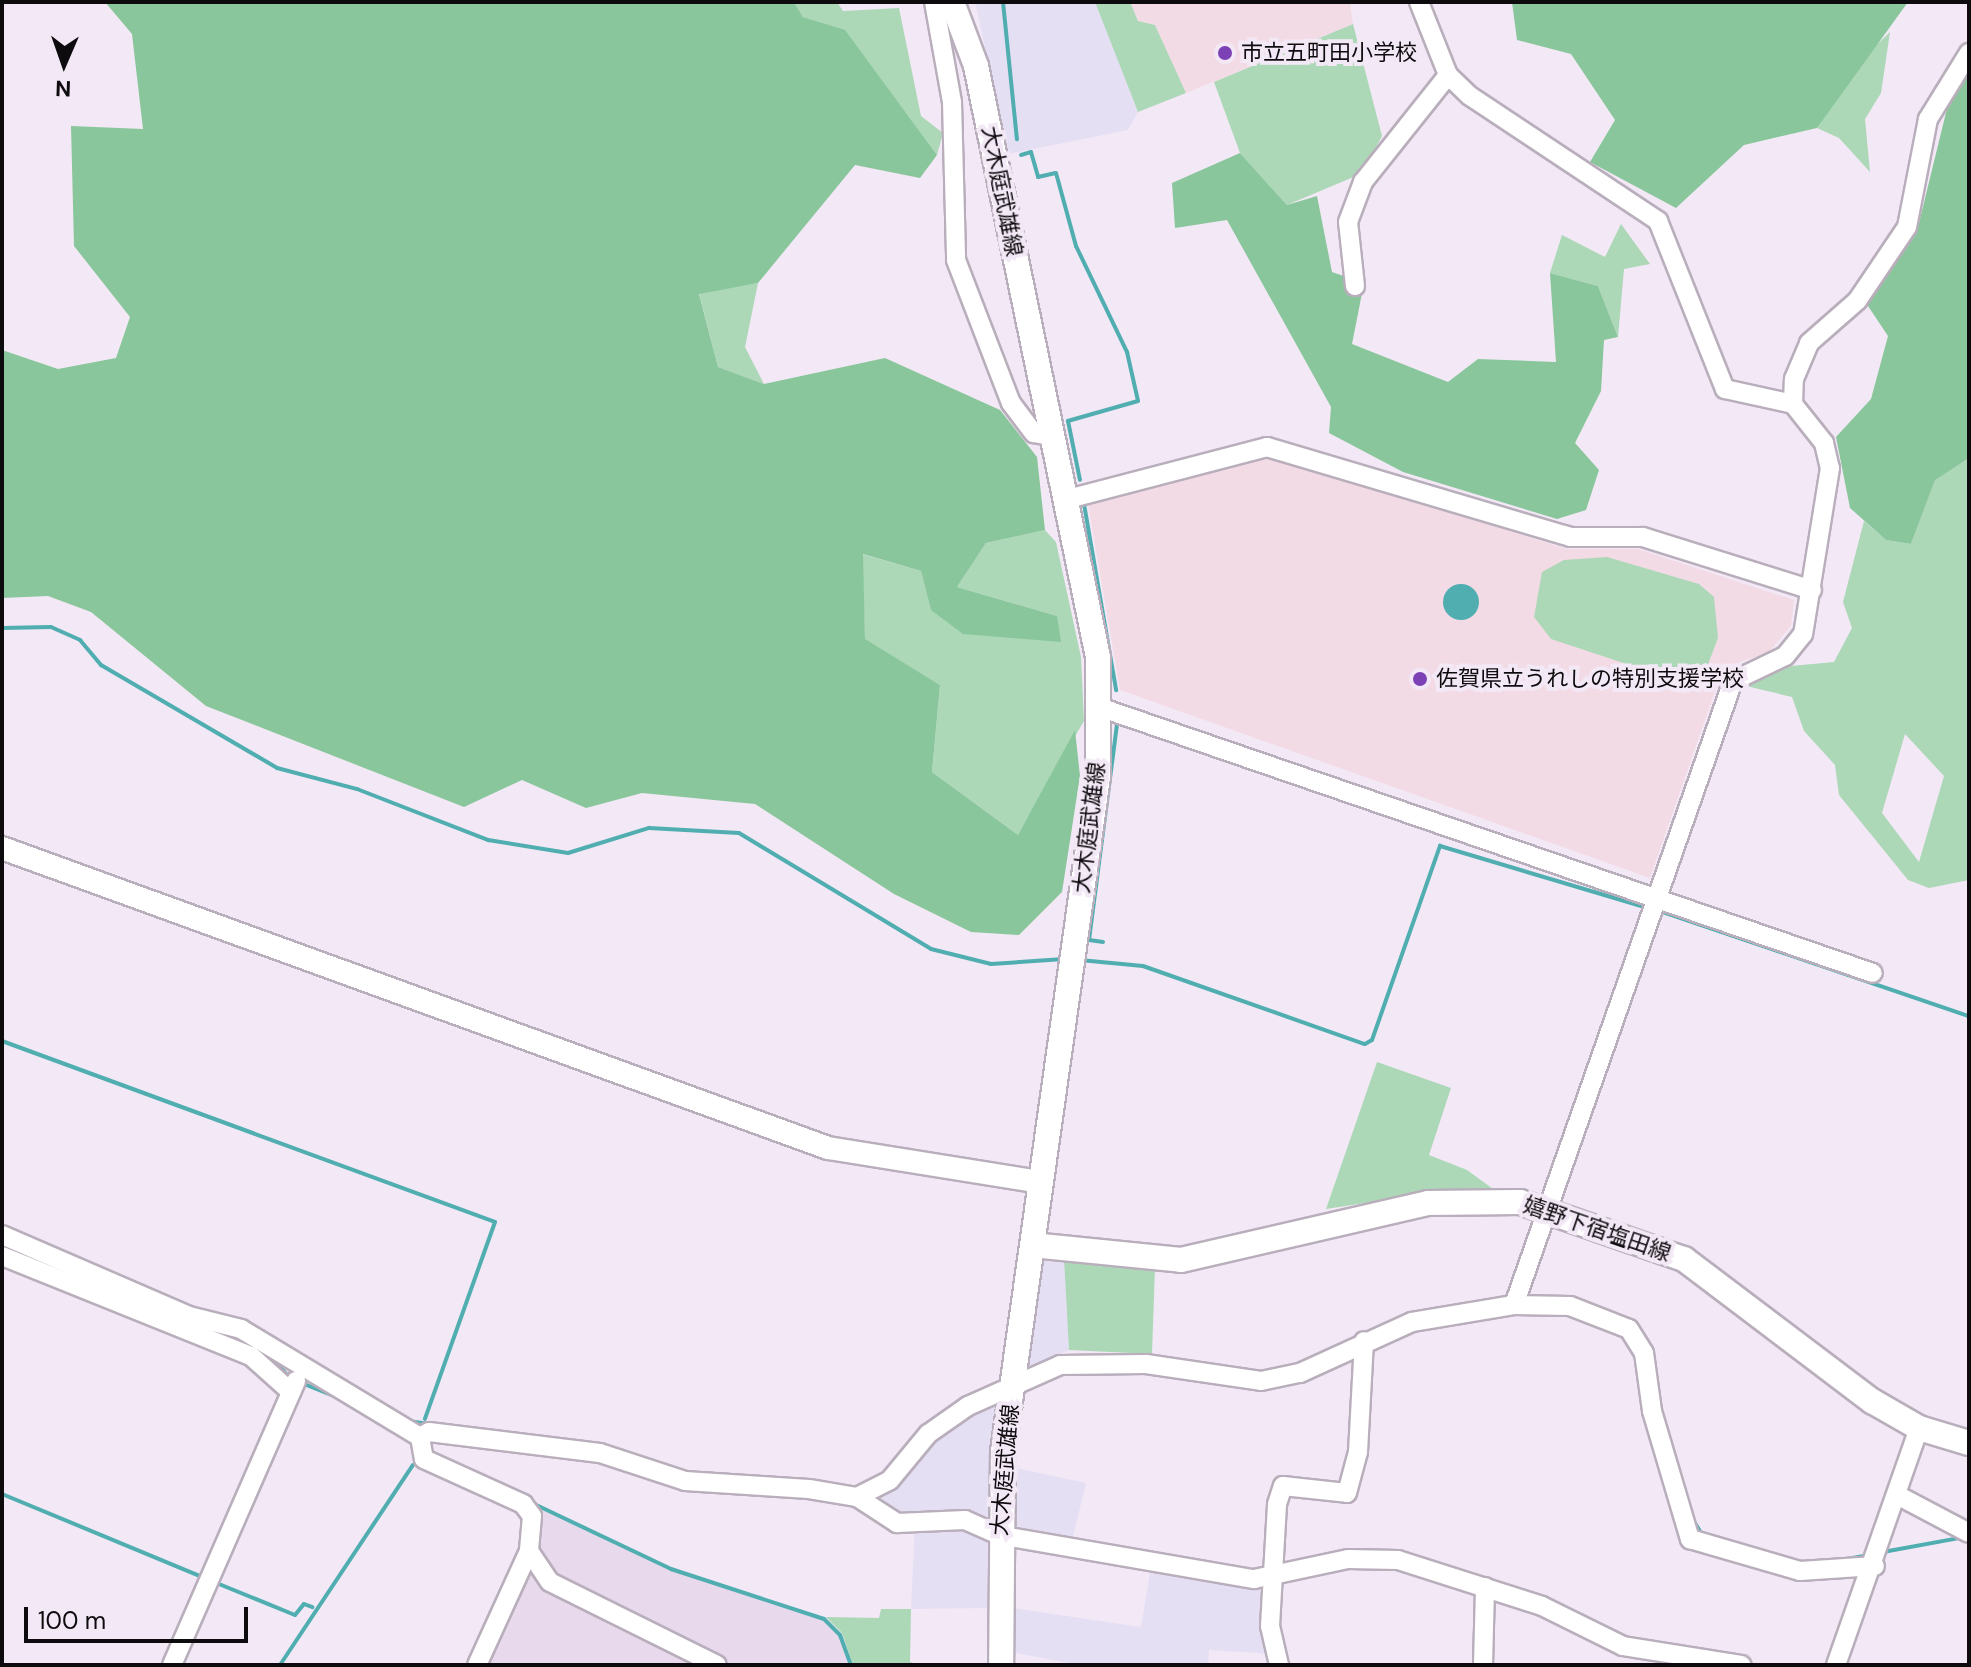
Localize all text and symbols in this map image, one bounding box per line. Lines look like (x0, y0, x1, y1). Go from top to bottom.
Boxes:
north arrow (24, 24, 104, 104)
place label: 市立五町田小学校 (1241, 40, 1417, 66)
marker: 市立五町田小学校 (1216, 44, 1234, 62)
text: N (55, 74, 72, 103)
street label: 大木庭武雄線 (976, 124, 1028, 258)
place label: 佐賀県立うれしの特別支援学校 (1436, 666, 1744, 692)
marker: 佐賀県立うれしの特別支援学校 (1411, 670, 1429, 688)
street label: 大木庭武雄線 (1068, 761, 1110, 895)
street label: 嬉野下宿塩田線 (1520, 1191, 1674, 1267)
street label: 大木庭武雄線 (986, 1403, 1024, 1537)
scale bar (28, 1591, 252, 1641)
text: 100 m (38, 1605, 106, 1636)

